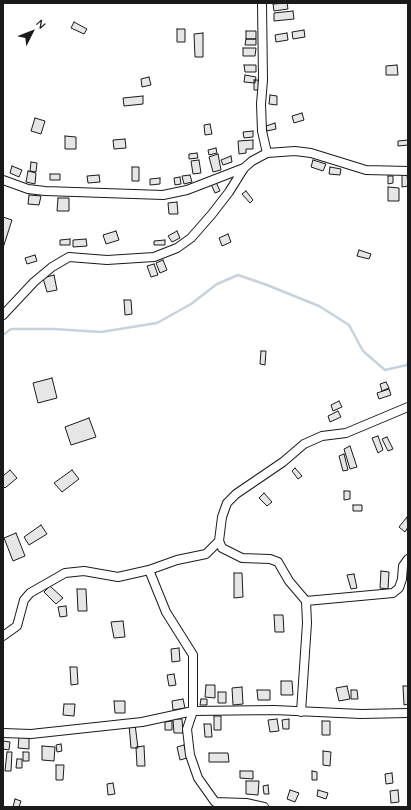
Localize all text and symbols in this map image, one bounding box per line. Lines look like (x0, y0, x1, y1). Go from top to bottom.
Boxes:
north arrow (12, 12, 52, 52)
text: N (33, 16, 49, 32)

